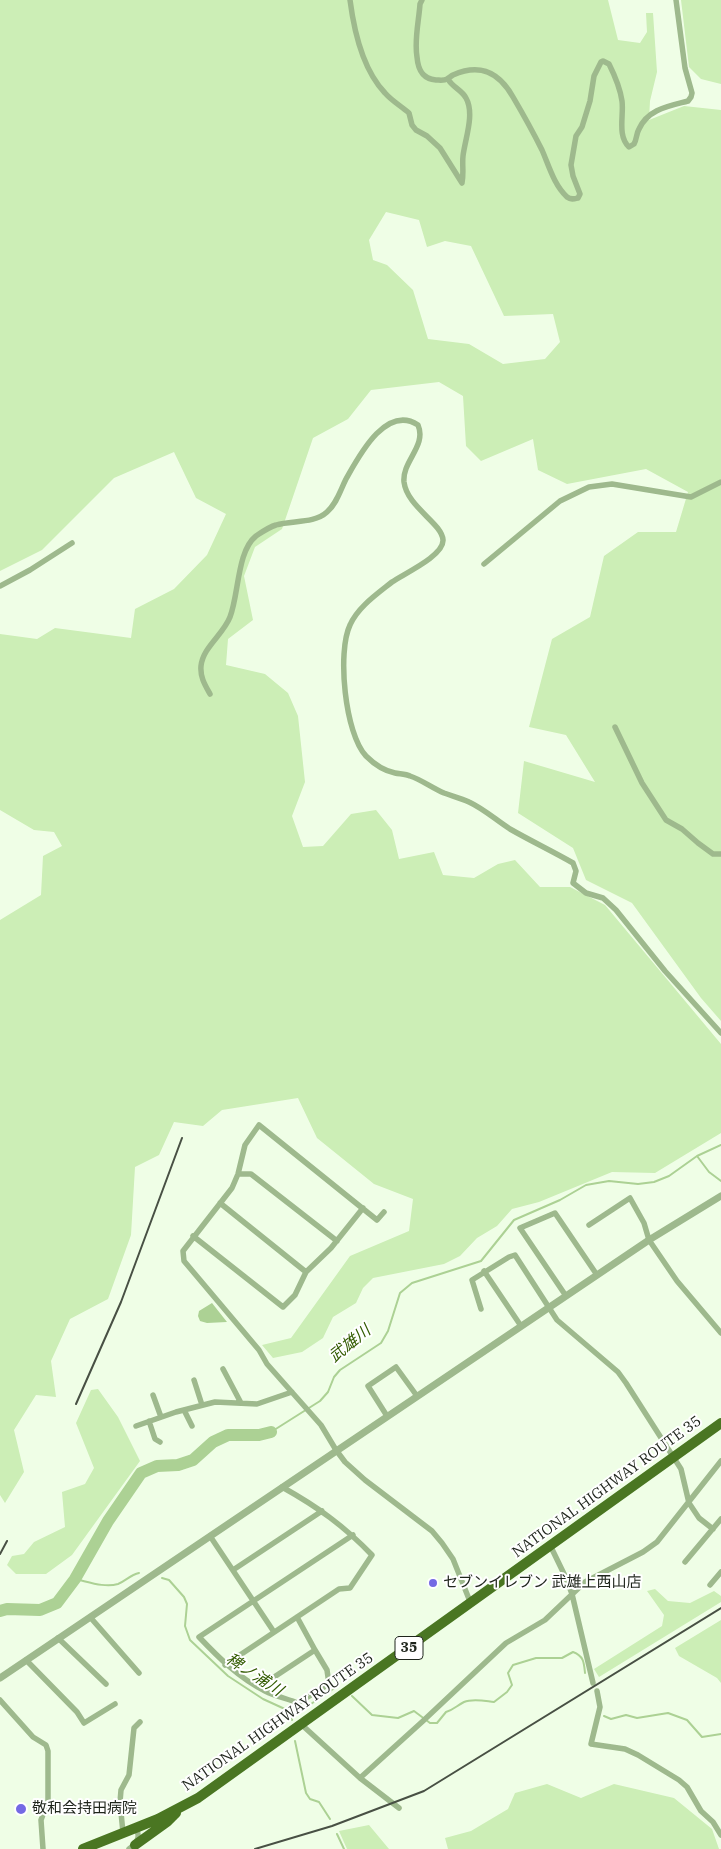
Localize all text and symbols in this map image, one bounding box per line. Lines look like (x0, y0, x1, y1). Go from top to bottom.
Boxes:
water label: 武雄川 (325, 1321, 375, 1367)
street label: NATIONAL HIGHWAY ROUTE 35 (509, 1412, 705, 1562)
place label: セブンイレブン 武雄上西山店 (443, 1574, 641, 1592)
marker: セブンイレブン 武雄上西山店 (427, 1577, 439, 1589)
road number: 35 (395, 1636, 423, 1660)
street label: NATIONAL HIGHWAY ROUTE 35 (179, 1649, 377, 1795)
water label: 稗ノ浦川 (222, 1650, 286, 1700)
place label: 敬和会持田病院 (32, 1800, 137, 1818)
marker: 敬和会持田病院 (14, 1802, 28, 1816)

